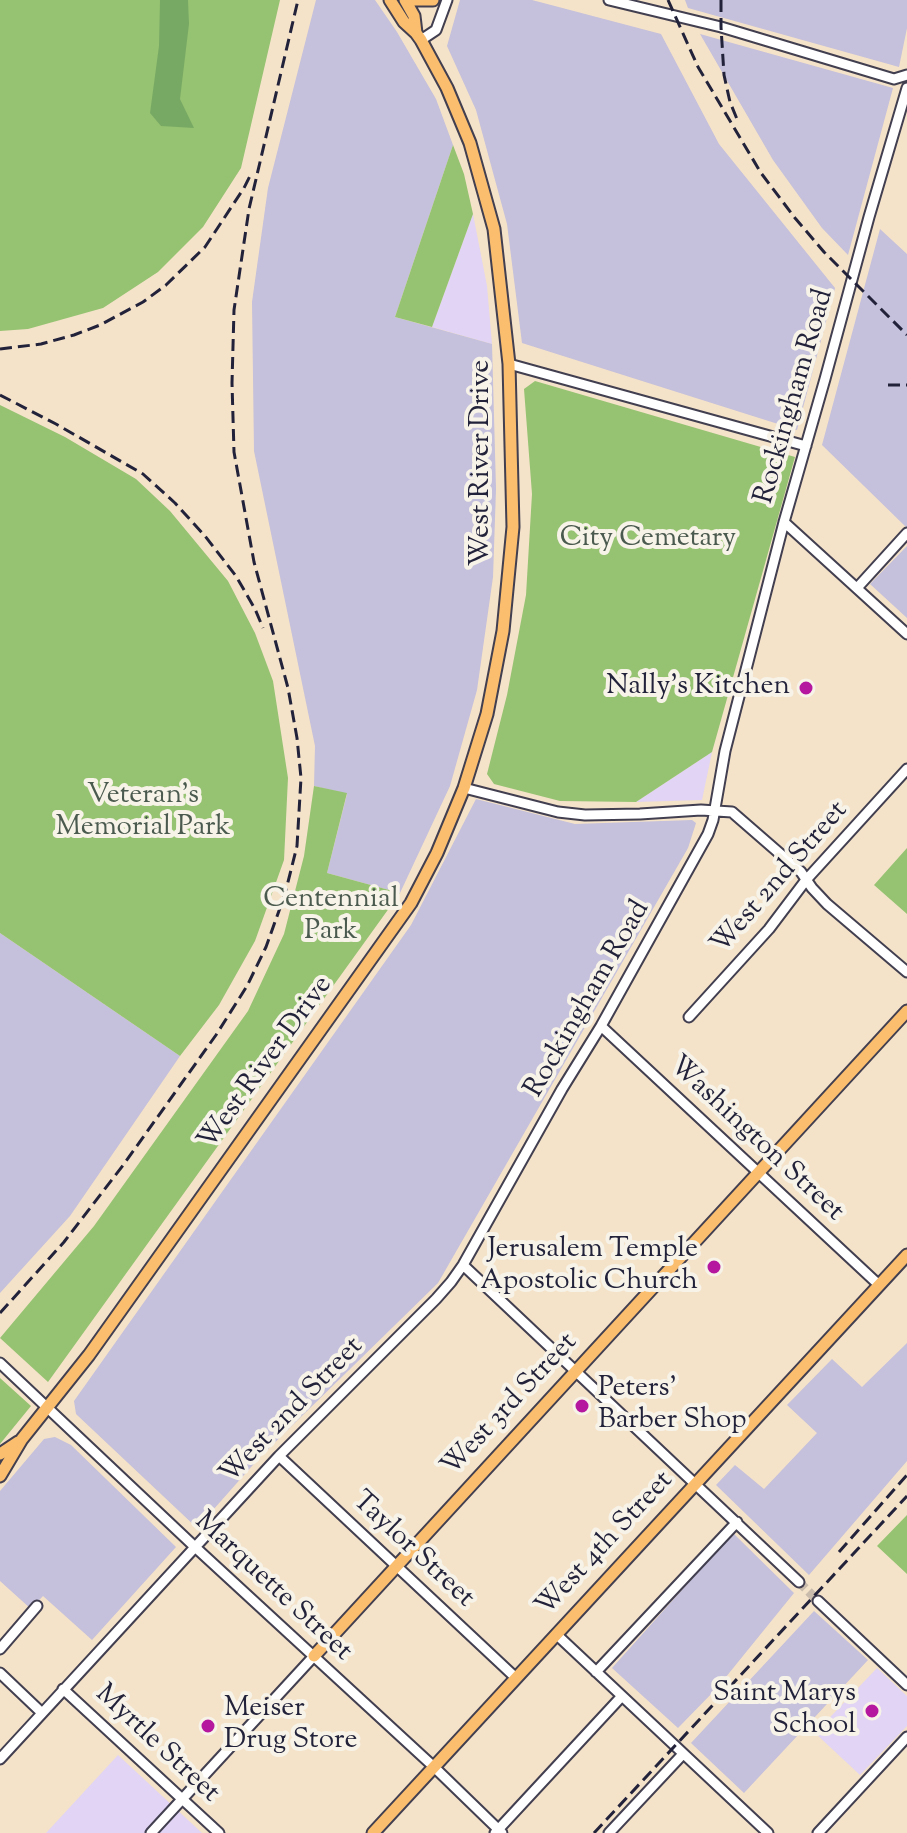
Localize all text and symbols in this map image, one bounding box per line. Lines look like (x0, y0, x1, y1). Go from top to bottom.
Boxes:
street label: Rockingham Road (749, 286, 843, 508)
street label: West River Drive (466, 360, 500, 566)
park label: City Cemetary (560, 523, 736, 557)
place label: Nally's Kitchen (606, 671, 790, 705)
marker: Nally's Kitchen (797, 679, 815, 697)
park label: Veteran's Memorial Park (55, 780, 231, 846)
street label: West 2nd Street (706, 796, 856, 962)
park label: Centennial Park (263, 884, 399, 950)
street label: Rockingham Road (519, 896, 659, 1104)
street label: West River Drive (193, 971, 341, 1157)
street label: Washington Street (660, 1050, 850, 1230)
place label: Jerusalem Temple Apostolic Church (480, 1234, 698, 1300)
marker: Jerusalem Temple Apostolic Church (705, 1258, 723, 1276)
street label: West 3rd Street (436, 1327, 586, 1485)
street label: West 2nd Street (214, 1331, 372, 1493)
place label: Peters' Barber Shop (598, 1373, 747, 1439)
marker: Peters' Barber Shop (573, 1397, 591, 1415)
street label: West 4th Street (530, 1465, 682, 1625)
street label: Taylor Street (344, 1486, 480, 1616)
street label: Marquette Street (186, 1506, 358, 1670)
place label: Saint Marys School (713, 1678, 856, 1744)
street label: Myrtle Street (87, 1679, 225, 1811)
place label: Meiser Drug Store (224, 1693, 358, 1759)
marker: Saint Marys School (863, 1702, 881, 1720)
marker: Meiser Drug Store (199, 1717, 217, 1735)

